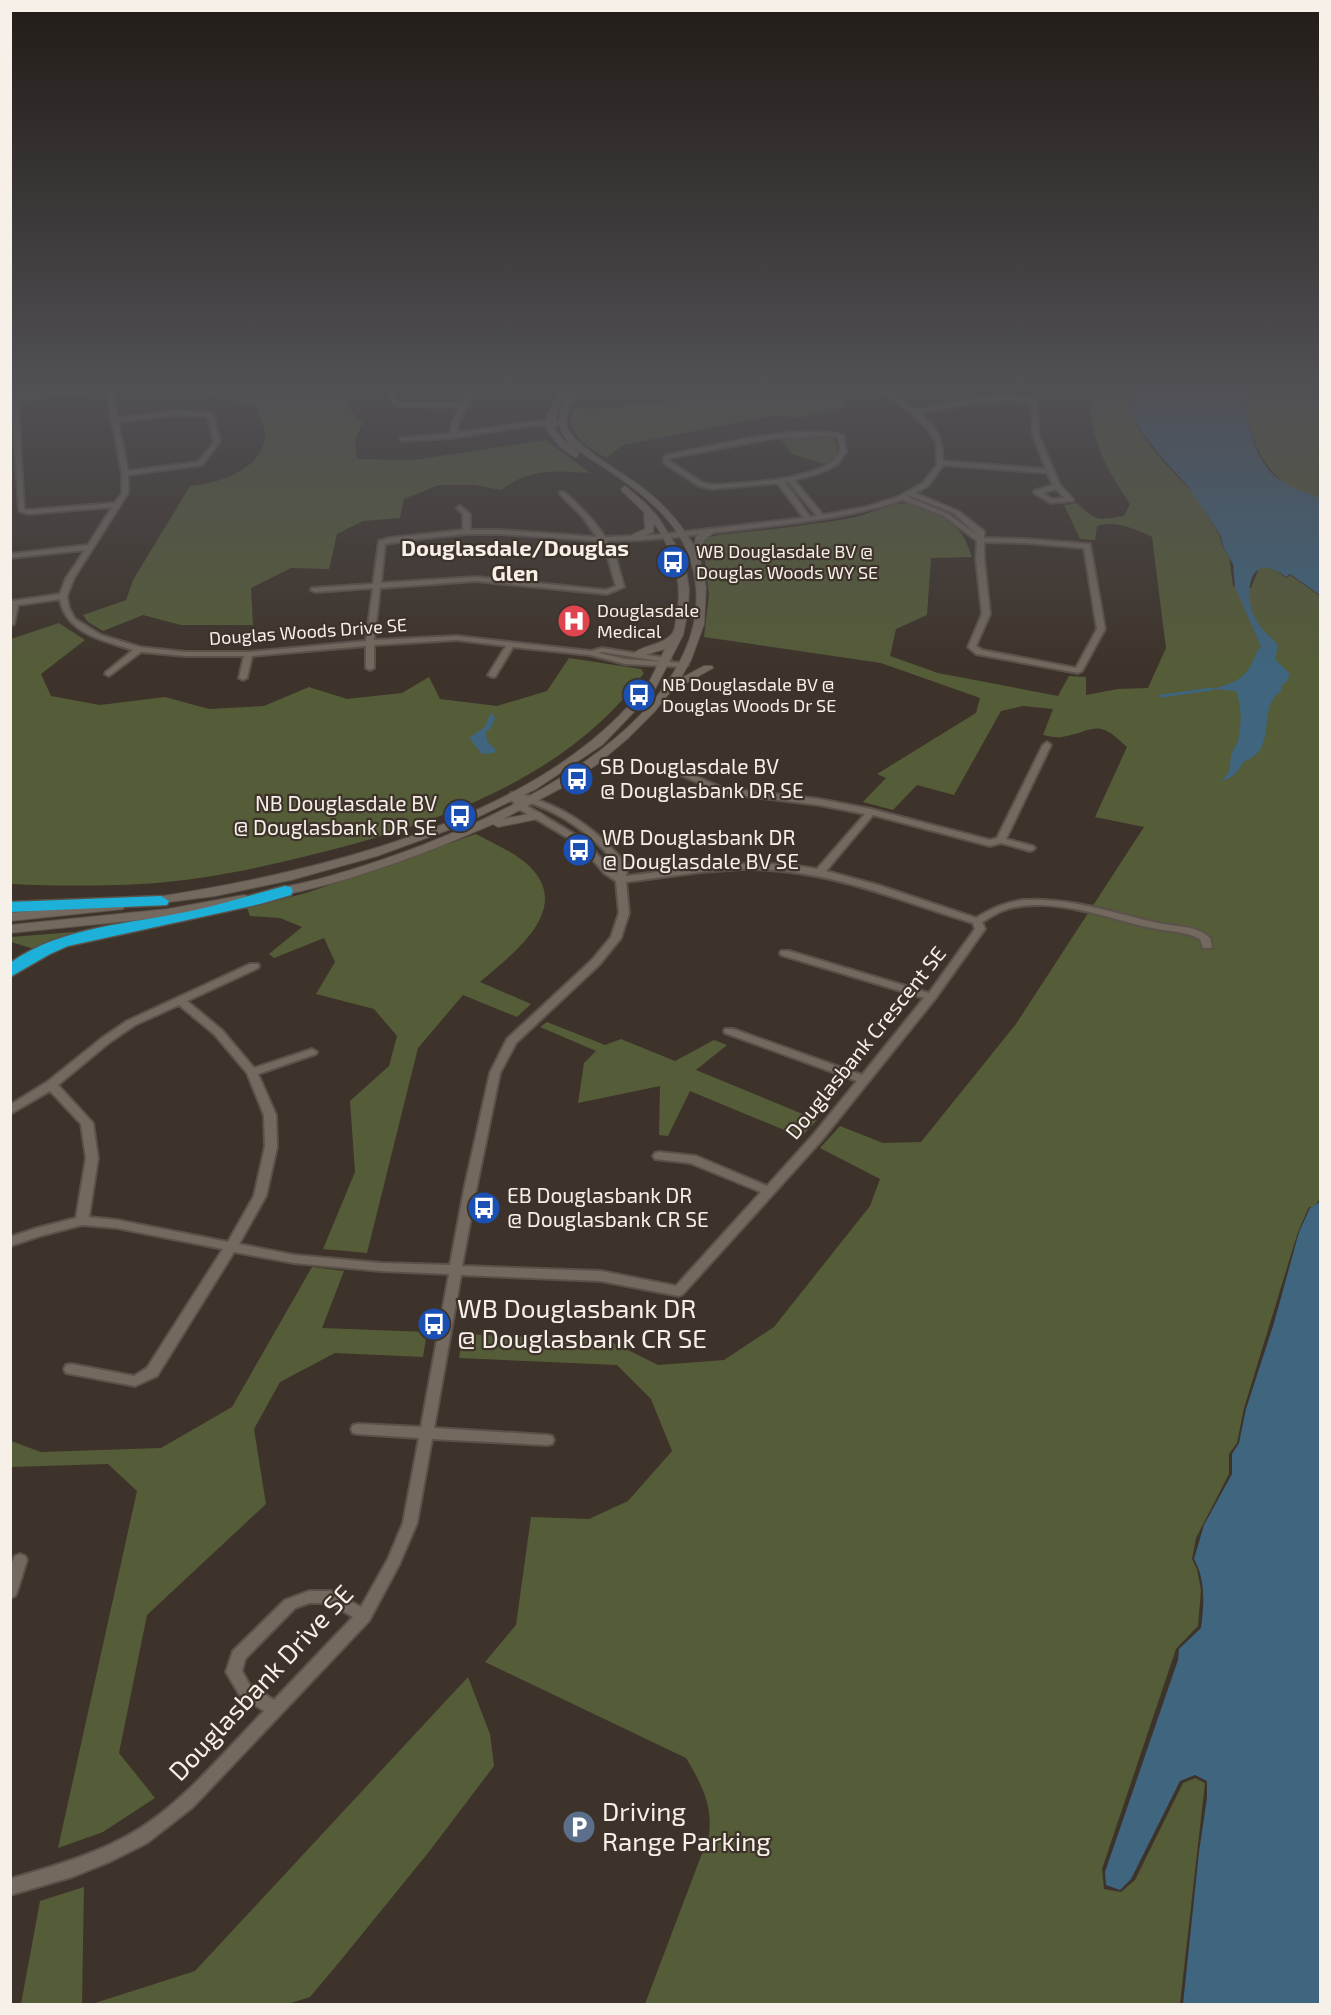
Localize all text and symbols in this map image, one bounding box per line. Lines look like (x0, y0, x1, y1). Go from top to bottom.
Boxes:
district label: Douglasdale/Douglas Glen (401, 534, 629, 585)
place label: WB Douglasdale BV @ Douglas Woods WY SE (696, 540, 878, 583)
bus stop icon: WB Douglasdale BV @ Douglas Woods WY SE (655, 544, 691, 580)
place label: Douglasdale Medical (597, 599, 699, 642)
hospital icon: Douglasdale Medical (556, 603, 592, 639)
street label: Douglas Woods Drive SE (208, 613, 408, 649)
place label: NB Douglasdale BV @ Douglas Woods Dr SE (662, 673, 836, 716)
bus stop icon: NB Douglasdale BV @ Douglas Woods Dr SE (621, 677, 657, 713)
place label: SB Douglasdale BV @ Douglasbank DR SE (600, 753, 804, 802)
bus stop icon: SB Douglasdale BV @ Douglasbank DR SE (559, 761, 595, 797)
place label: NB Douglasdale BV @ Douglasbank DR SE (233, 790, 437, 839)
bus stop icon: NB Douglasdale BV @ Douglasbank DR SE (442, 798, 478, 834)
place label: WB Douglasbank DR @ Douglasdale BV SE (602, 824, 799, 873)
bus stop icon: WB Douglasbank DR @ Douglasdale BV SE (561, 832, 597, 868)
street label: Douglasbank Crescent SE (779, 941, 950, 1143)
place label: EB Douglasbank DR @ Douglasbank CR SE (507, 1182, 709, 1231)
bus stop icon: EB Douglasbank DR @ Douglasbank CR SE (466, 1190, 502, 1226)
place label: WB Douglasbank DR @ Douglasbank CR SE (457, 1292, 707, 1353)
bus stop icon: WB Douglasbank DR @ Douglasbank CR SE (416, 1306, 452, 1342)
street label: Douglasbank Drive SE (161, 1578, 359, 1786)
place label: Driving Range Parking (602, 1795, 771, 1856)
parking icon: Driving Range Parking (561, 1809, 597, 1845)

